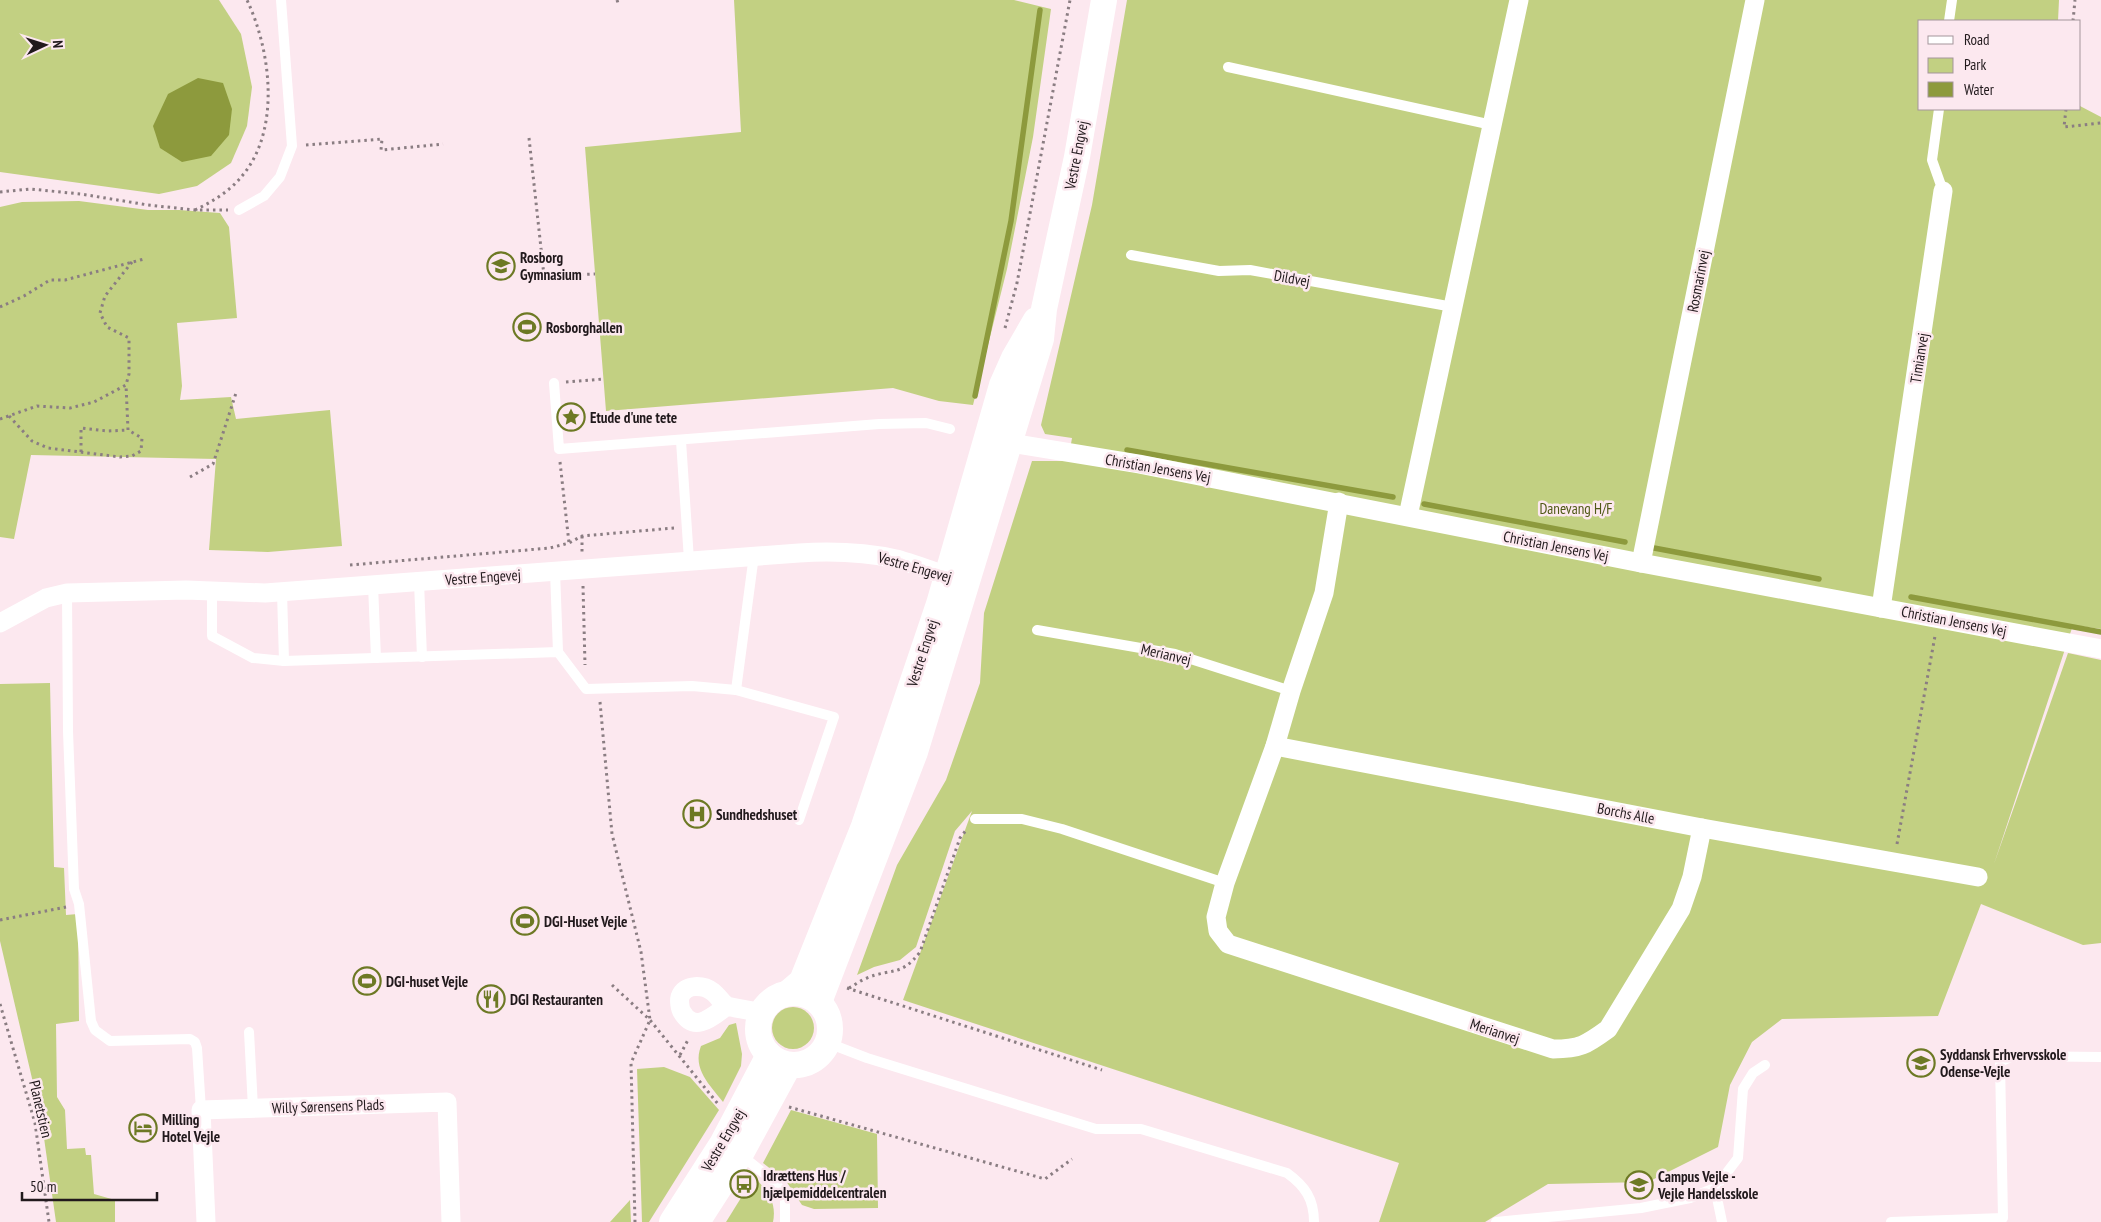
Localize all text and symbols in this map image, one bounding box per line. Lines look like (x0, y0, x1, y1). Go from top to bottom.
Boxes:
north arrow (20, 20, 70, 70)
legend (1918, 20, 2081, 110)
text: Road (1964, 30, 1990, 49)
text: N (49, 40, 67, 48)
text: Park (1964, 55, 1986, 74)
text: Water (1964, 80, 1995, 99)
street label: Vestre Engvej (1060, 119, 1092, 192)
place label: Rosborg Gymnasium (520, 248, 582, 284)
street label: Rosmarinvej (1683, 248, 1713, 314)
school or university icon: Rosborg Gymnasium (486, 251, 516, 281)
street label: Dildvej (1272, 265, 1312, 291)
sports icon: Rosborghallen (512, 312, 542, 342)
place label: Rosborghallen (546, 318, 623, 337)
street label: Timianvej (1906, 331, 1932, 385)
place icon: Etude d'une tete (556, 402, 586, 432)
place label: Etude d'une tete (590, 408, 677, 427)
street label: Christian Jensens Vej (1104, 449, 1212, 487)
park label: Danevang H/F (1539, 499, 1613, 518)
street label: Christian Jensens Vej (1502, 526, 1610, 566)
street label: Vestre Engevej (875, 547, 954, 587)
street label: Vestre Engevej (444, 565, 521, 589)
street label: Christian Jensens Vej (1900, 601, 2008, 641)
street label: Vestre Engvej (902, 617, 942, 690)
street label: Merianvej (1139, 639, 1193, 669)
street label: Borchs Alle (1596, 798, 1656, 828)
hospital icon: Sundhedshuset (682, 799, 712, 829)
place label: Sundhedshuset (716, 805, 798, 824)
sports icon: DGI-Huset Vejle (510, 906, 540, 936)
place label: DGI-Huset Vejle (544, 912, 627, 931)
sports icon: DGI-huset Vejle (352, 966, 382, 996)
place label: DGI-huset Vejle (386, 972, 468, 991)
restaurant icon: DGI Restauranten (476, 984, 506, 1014)
place label: DGI Restauranten (510, 990, 603, 1009)
street label: Merianvej (1468, 1014, 1522, 1048)
place label: Syddansk Erhvervsskole Odense-Vejle (1940, 1045, 2067, 1081)
school or university icon: Syddansk Erhvervsskole Odense-Vejle (1906, 1048, 1936, 1078)
street label: Planetstien (25, 1078, 57, 1140)
street label: Willy Sørensens Plads (271, 1095, 385, 1117)
street label: Vestre Engvej (696, 1105, 749, 1176)
place label: Milling Hotel Vejle (162, 1110, 220, 1146)
hotel icon: Milling Hotel Vejle (128, 1113, 158, 1143)
place label: Idrættens Hus / hjælpemiddelcentralen (763, 1166, 887, 1202)
place label: Campus Vejle - Vejle Handelsskole (1657, 1167, 1758, 1203)
bus stop icon: Idrættens Hus / hjælpemiddelcentralen (729, 1169, 759, 1199)
scale bar (22, 1170, 158, 1202)
school or university icon: Campus Vejle - Vejle Handelsskole (1624, 1170, 1654, 1200)
text: 50 m (30, 1177, 56, 1196)

